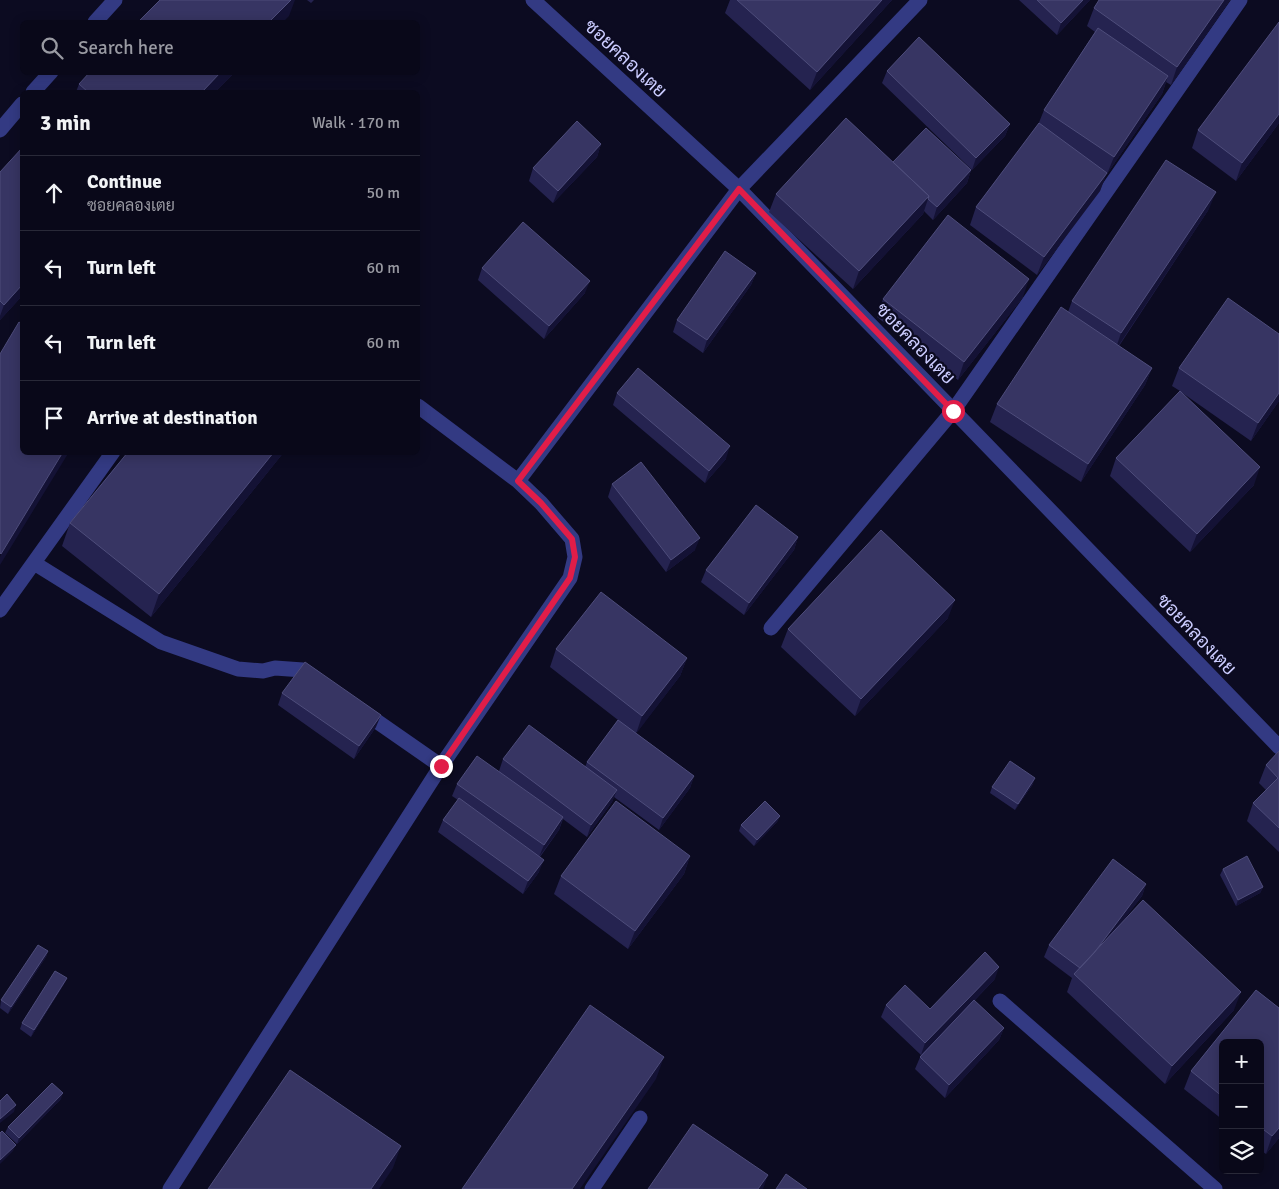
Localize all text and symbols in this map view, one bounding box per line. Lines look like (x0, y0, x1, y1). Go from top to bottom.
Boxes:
street label: ซอยคลองเตย (579, 14, 672, 103)
search box (20, 20, 420, 75)
icon: search (38, 34, 66, 62)
text: Search here (78, 36, 174, 60)
text: 3 min (40, 110, 91, 136)
text: Walk · 170 m (312, 113, 400, 133)
text: Continue (87, 170, 162, 194)
icon: ahead (40, 179, 68, 207)
text: 50 m (366, 183, 400, 203)
text: ซอยคลองเตย (87, 196, 175, 216)
icon: left (40, 254, 68, 282)
text: Turn left (87, 256, 156, 280)
text: 60 m (366, 258, 400, 278)
street label: ซอยคลองเตย (870, 298, 960, 390)
icon: left (40, 329, 68, 357)
text: Turn left (87, 331, 156, 355)
text: 60 m (366, 333, 400, 353)
route start (942, 400, 965, 423)
icon: arrive (40, 404, 68, 432)
text: Arrive at destination (87, 406, 258, 430)
street label: ซอยคลองเตย (1151, 589, 1241, 681)
route end (430, 755, 453, 778)
map controls (1219, 1039, 1264, 1174)
button: + (1219, 1039, 1264, 1084)
button: − (1219, 1084, 1264, 1129)
button: layers (1219, 1129, 1264, 1174)

